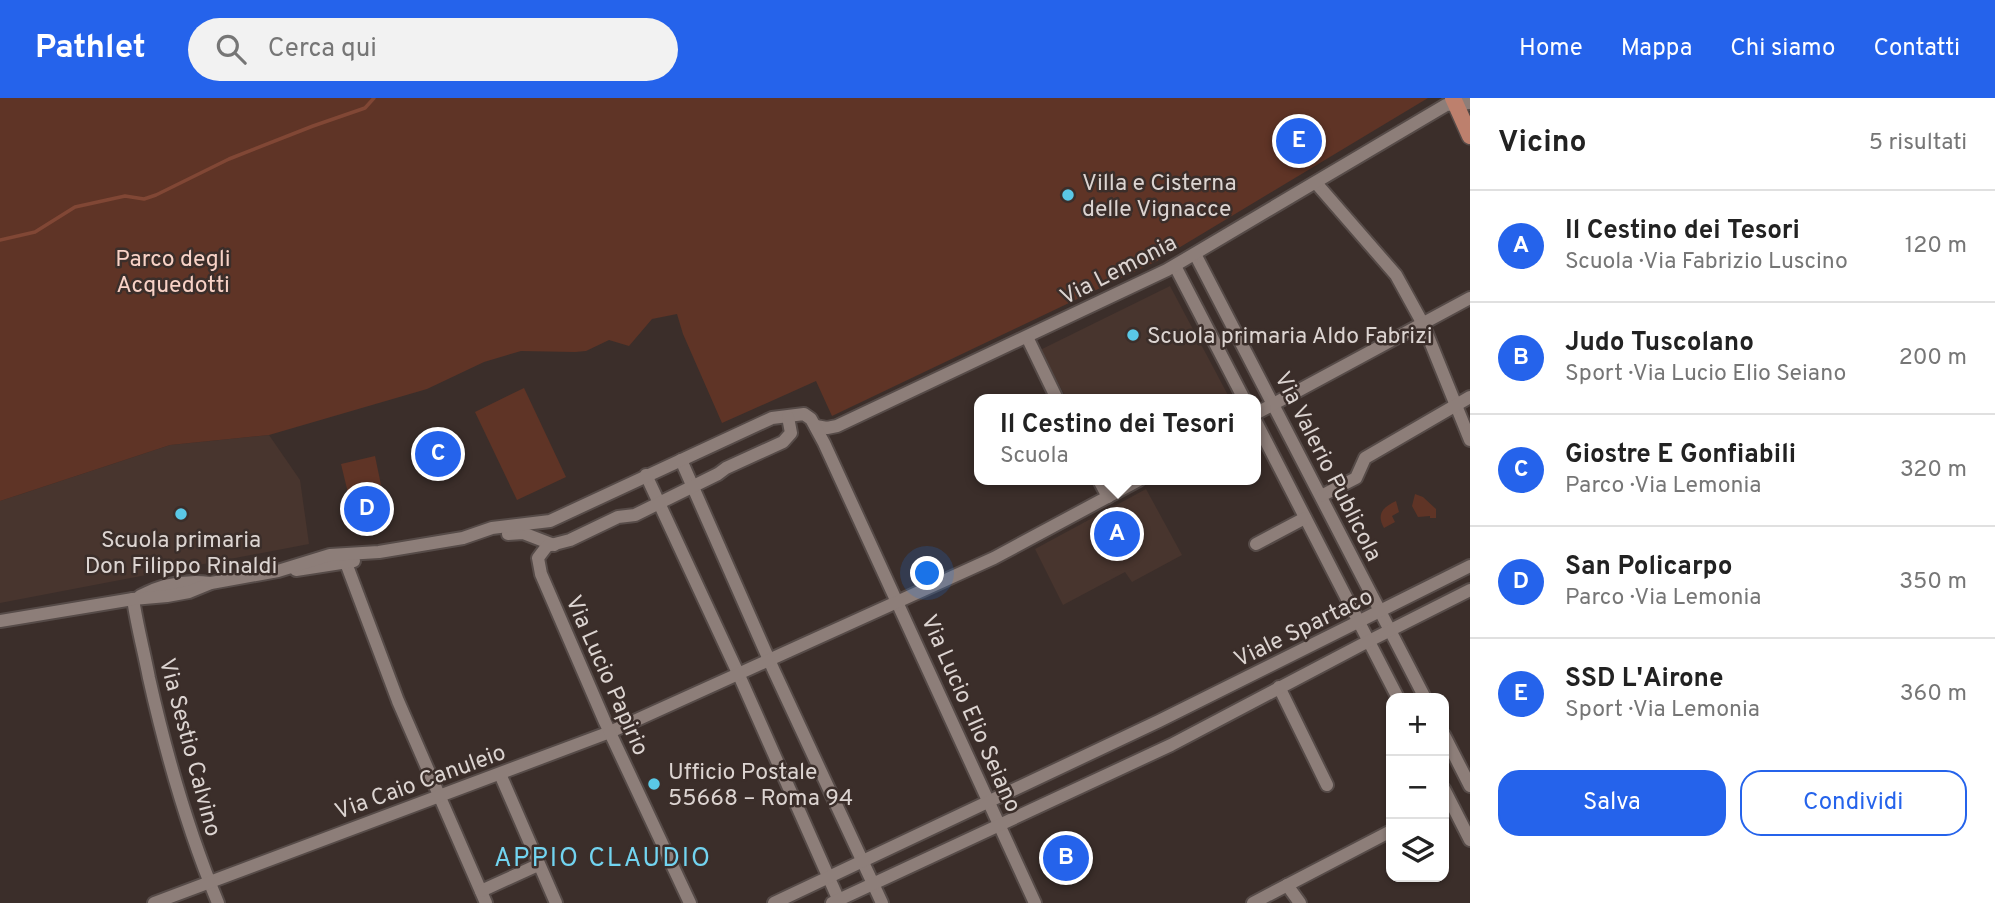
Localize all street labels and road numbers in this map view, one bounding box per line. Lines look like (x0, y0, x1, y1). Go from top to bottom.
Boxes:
street label: Via Lemonia (1056, 229, 1182, 313)
street label: Via Valerio Publicola (1266, 367, 1387, 567)
street label: Viale Spartaco (1230, 583, 1378, 675)
street label: Via Lucio Papirio (557, 591, 654, 761)
street label: Via Lucio Elio Seiano (913, 611, 1026, 817)
street label: Via Sestio Calvino (151, 655, 226, 840)
street label: Via Caio Canuleio (331, 739, 510, 828)

